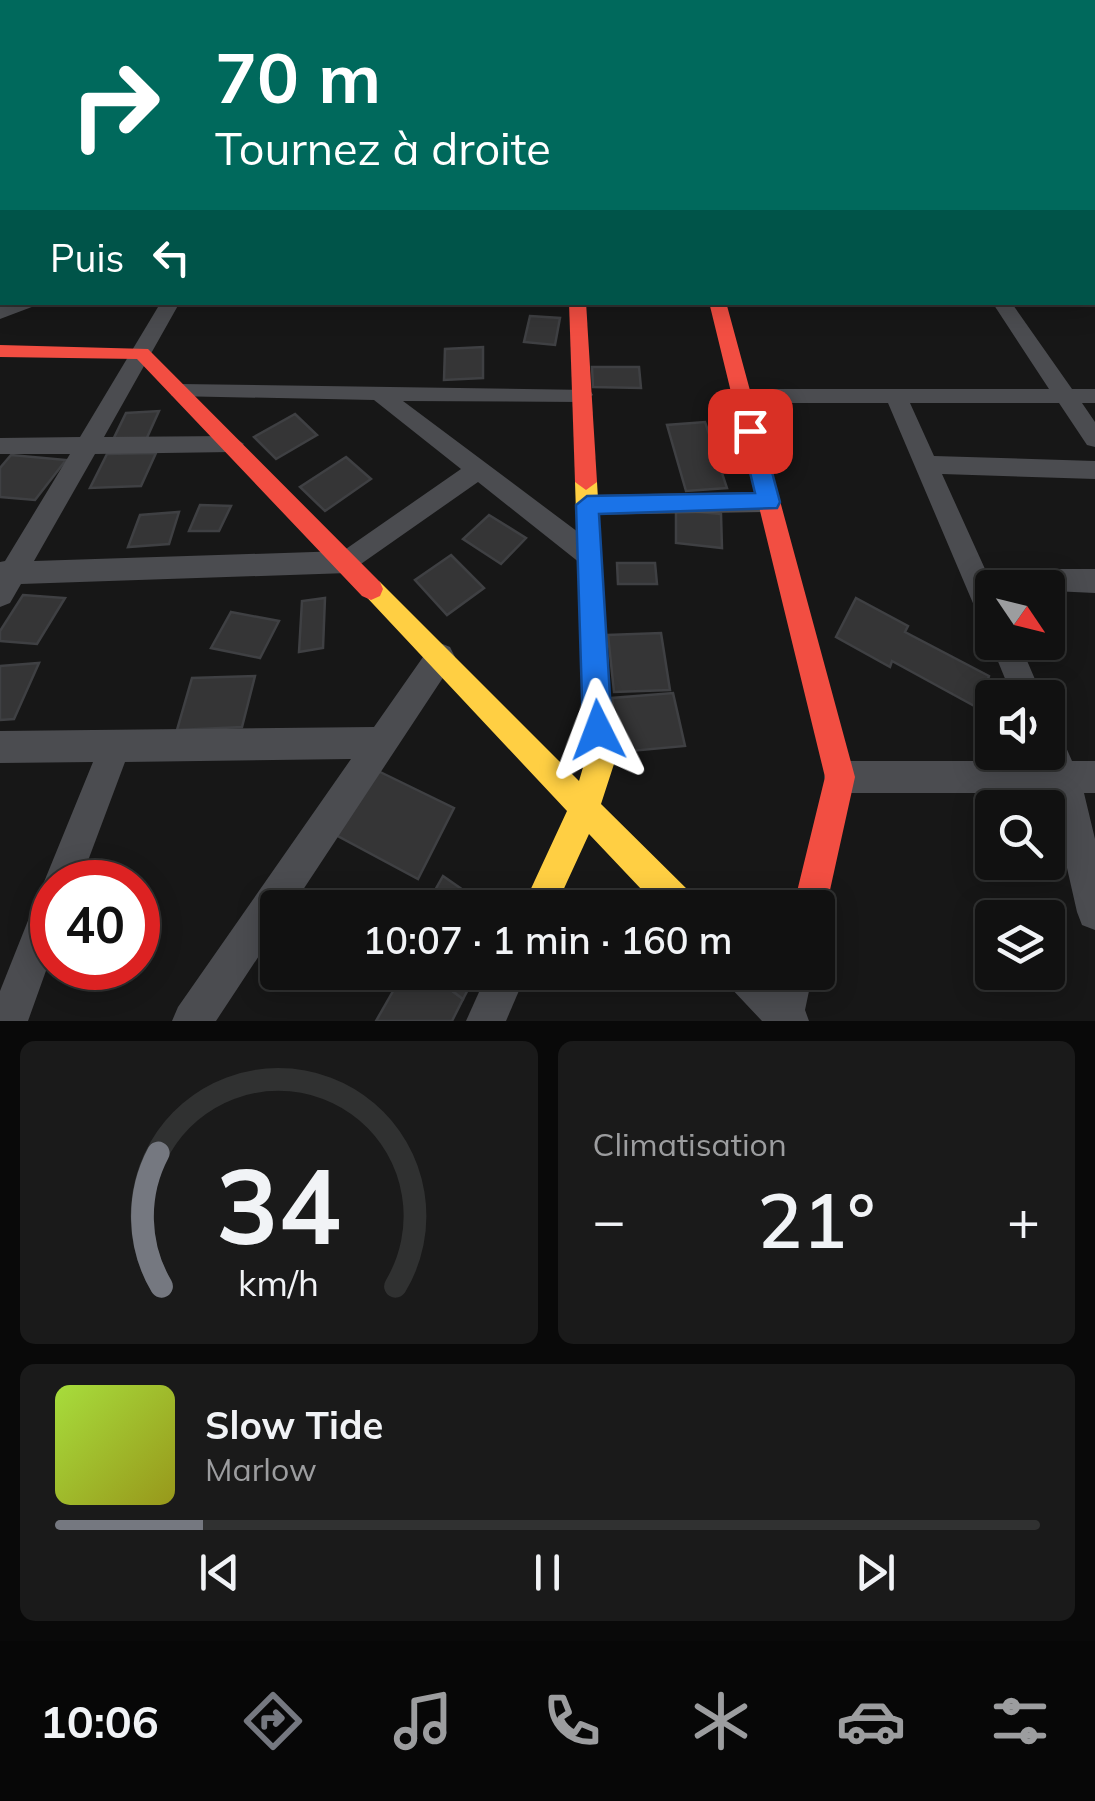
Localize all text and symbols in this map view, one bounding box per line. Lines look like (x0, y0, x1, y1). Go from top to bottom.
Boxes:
text: 70 m (215, 33, 381, 121)
icon: right (50, 40, 180, 170)
text: Tournez à droite (215, 120, 551, 176)
icon: left (144, 230, 199, 285)
text: Puis (50, 234, 124, 282)
pin (708, 389, 793, 474)
icon: arrive (723, 404, 778, 459)
north arrow (975, 570, 1065, 660)
map controls (975, 570, 1065, 990)
position arrow (546, 678, 650, 782)
button: sound (975, 680, 1065, 770)
button: search (975, 790, 1065, 880)
speed limit sign: 40 (30, 860, 160, 990)
button: layers (975, 900, 1065, 990)
text: 10:07 · 1 min · 160 m (362, 916, 733, 964)
text: Climatisation (593, 1124, 787, 1164)
text: 34 (216, 1139, 341, 1270)
text: 21° (757, 1173, 875, 1267)
text: − (593, 1185, 626, 1254)
text: + (1007, 1185, 1040, 1254)
text: km/h (238, 1260, 319, 1305)
text: Slow Tide (205, 1401, 383, 1449)
text: Marlow (205, 1449, 317, 1489)
icon: previous (192, 1545, 247, 1600)
icon: pause (520, 1545, 575, 1600)
icon: next (848, 1545, 903, 1600)
icon: directions (238, 1686, 308, 1756)
icon: music (388, 1686, 458, 1756)
icon: phone (537, 1686, 607, 1756)
icon: climate (686, 1686, 756, 1756)
icon: car (836, 1686, 906, 1756)
icon: filters (985, 1686, 1055, 1756)
text: 10:06 (40, 1693, 159, 1749)

